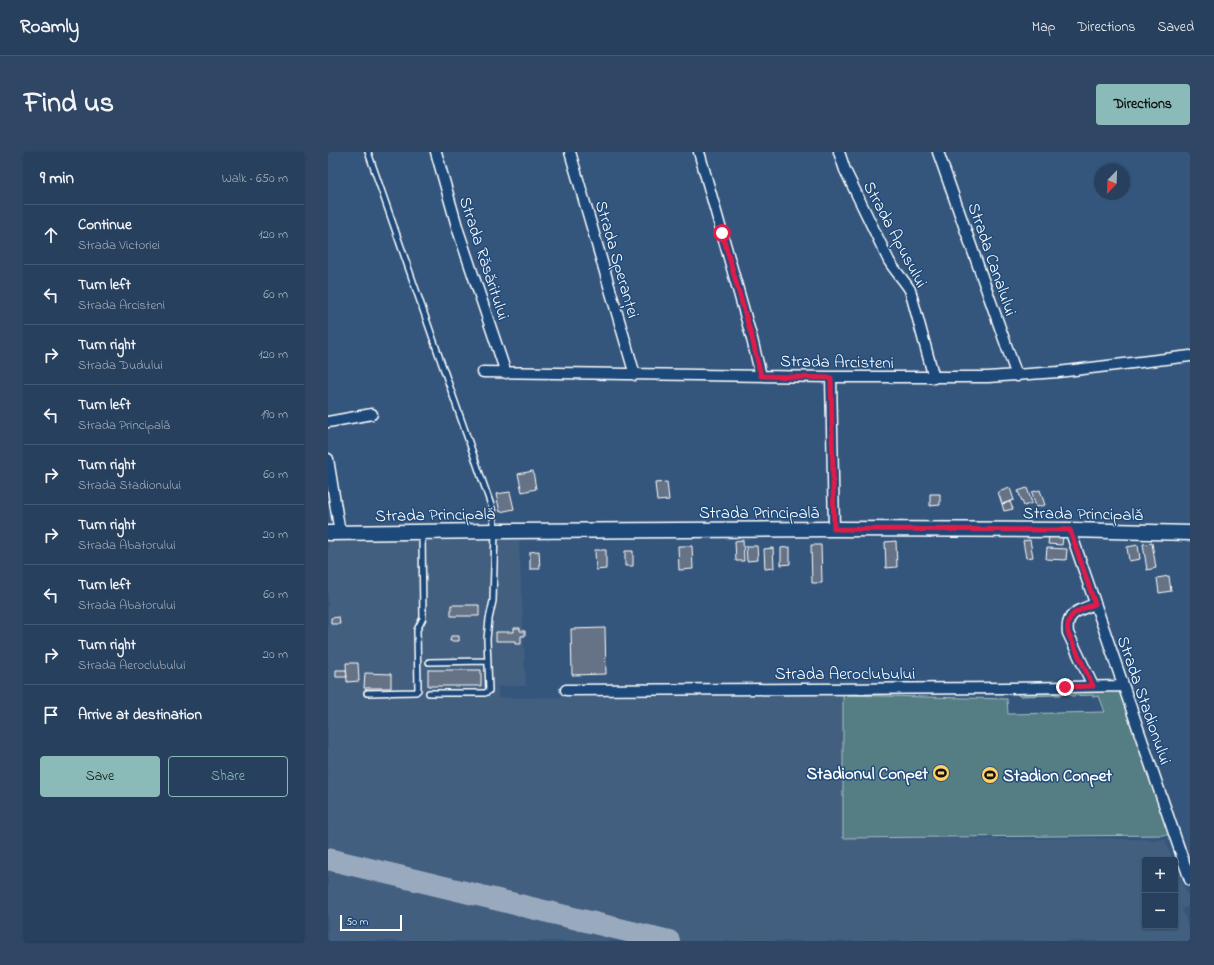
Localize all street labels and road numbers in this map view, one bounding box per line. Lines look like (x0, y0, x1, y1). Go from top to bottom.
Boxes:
street label: Strada Apusului (856, 177, 933, 292)
street label: Strada Răsăritului (452, 193, 515, 323)
street label: Strada Speranței (588, 198, 645, 321)
street label: Strada Canalului (961, 200, 1023, 319)
street label: Strada Arcisteni (780, 349, 894, 376)
street label: Strada Principală (699, 501, 819, 526)
street label: Strada Principală (1023, 501, 1144, 528)
street label: Strada Principală (375, 502, 496, 529)
street label: Strada Stadionului (1110, 633, 1177, 768)
street label: Strada Aeroclubului (775, 662, 915, 687)

